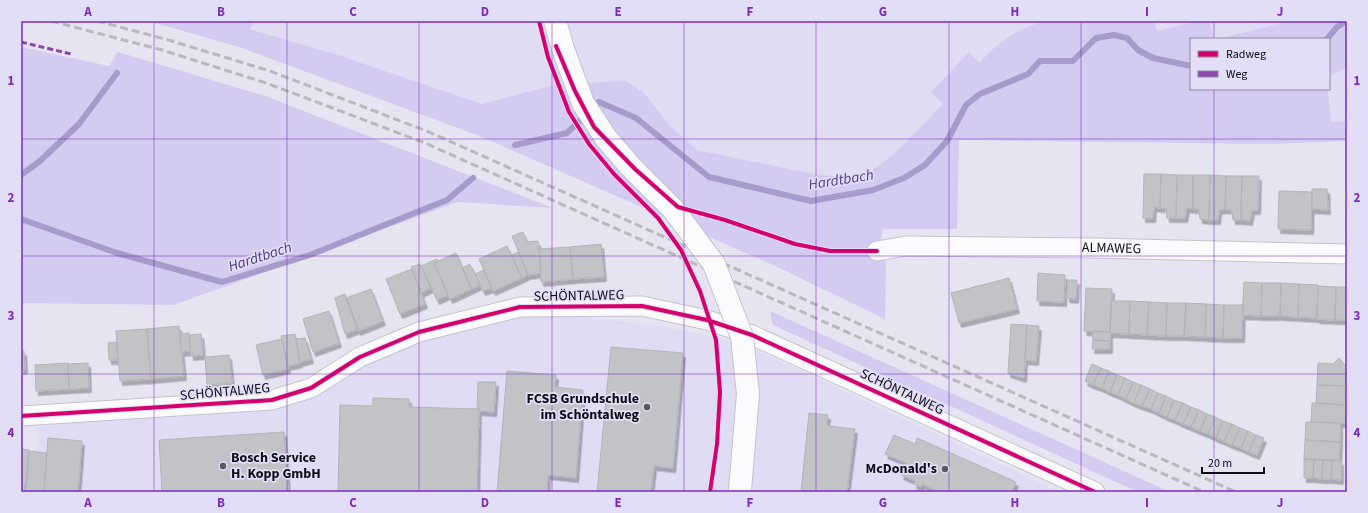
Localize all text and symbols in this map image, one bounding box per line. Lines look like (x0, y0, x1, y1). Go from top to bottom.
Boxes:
text: A (83, 3, 92, 21)
text: B (217, 3, 225, 21)
text: C (349, 3, 357, 21)
text: D (481, 3, 489, 21)
text: E (614, 3, 622, 21)
text: F (747, 3, 754, 21)
text: G (879, 3, 887, 21)
text: H (1011, 3, 1019, 21)
text: I (1145, 3, 1149, 21)
text: J (1277, 3, 1283, 21)
legend (1190, 38, 1330, 90)
text: Radweg (1226, 46, 1266, 63)
text: Weg (1226, 66, 1247, 83)
text: 1 (8, 72, 15, 90)
text: 1 (1354, 72, 1361, 90)
water label: Hardtbach (807, 164, 875, 196)
text: 2 (8, 189, 15, 207)
text: 2 (1354, 189, 1361, 207)
water label: Hardtbach (226, 237, 295, 277)
street label: ALMAWEG (1082, 238, 1141, 259)
street label: SCHÖNTALWEG (534, 285, 624, 307)
text: 3 (8, 307, 15, 325)
text: 3 (1354, 307, 1361, 325)
street label: SCHÖNTALWEG (857, 364, 947, 420)
street label: SCHÖNTALWEG (179, 378, 271, 406)
place label: FCSB Grundschule im Schöntalweg (527, 389, 640, 425)
marker: FCSB Grundschule im Schöntalweg (642, 402, 652, 412)
text: 4 (8, 424, 15, 442)
text: 4 (1354, 424, 1361, 442)
place label: Bosch Service H. Kopp GmbH (231, 448, 321, 484)
scale bar (1202, 449, 1264, 475)
text: 20 m (1208, 455, 1232, 472)
place label: McDonald's (866, 459, 937, 479)
marker: Bosch Service H. Kopp GmbH (218, 461, 228, 471)
marker: McDonald's (940, 464, 950, 474)
text: A (83, 494, 92, 512)
text: B (217, 494, 225, 512)
text: C (349, 494, 357, 512)
text: D (481, 494, 489, 512)
text: E (614, 494, 622, 512)
text: F (747, 494, 754, 512)
text: G (879, 494, 887, 512)
text: H (1011, 494, 1019, 512)
text: I (1145, 494, 1149, 512)
text: J (1277, 494, 1283, 512)

